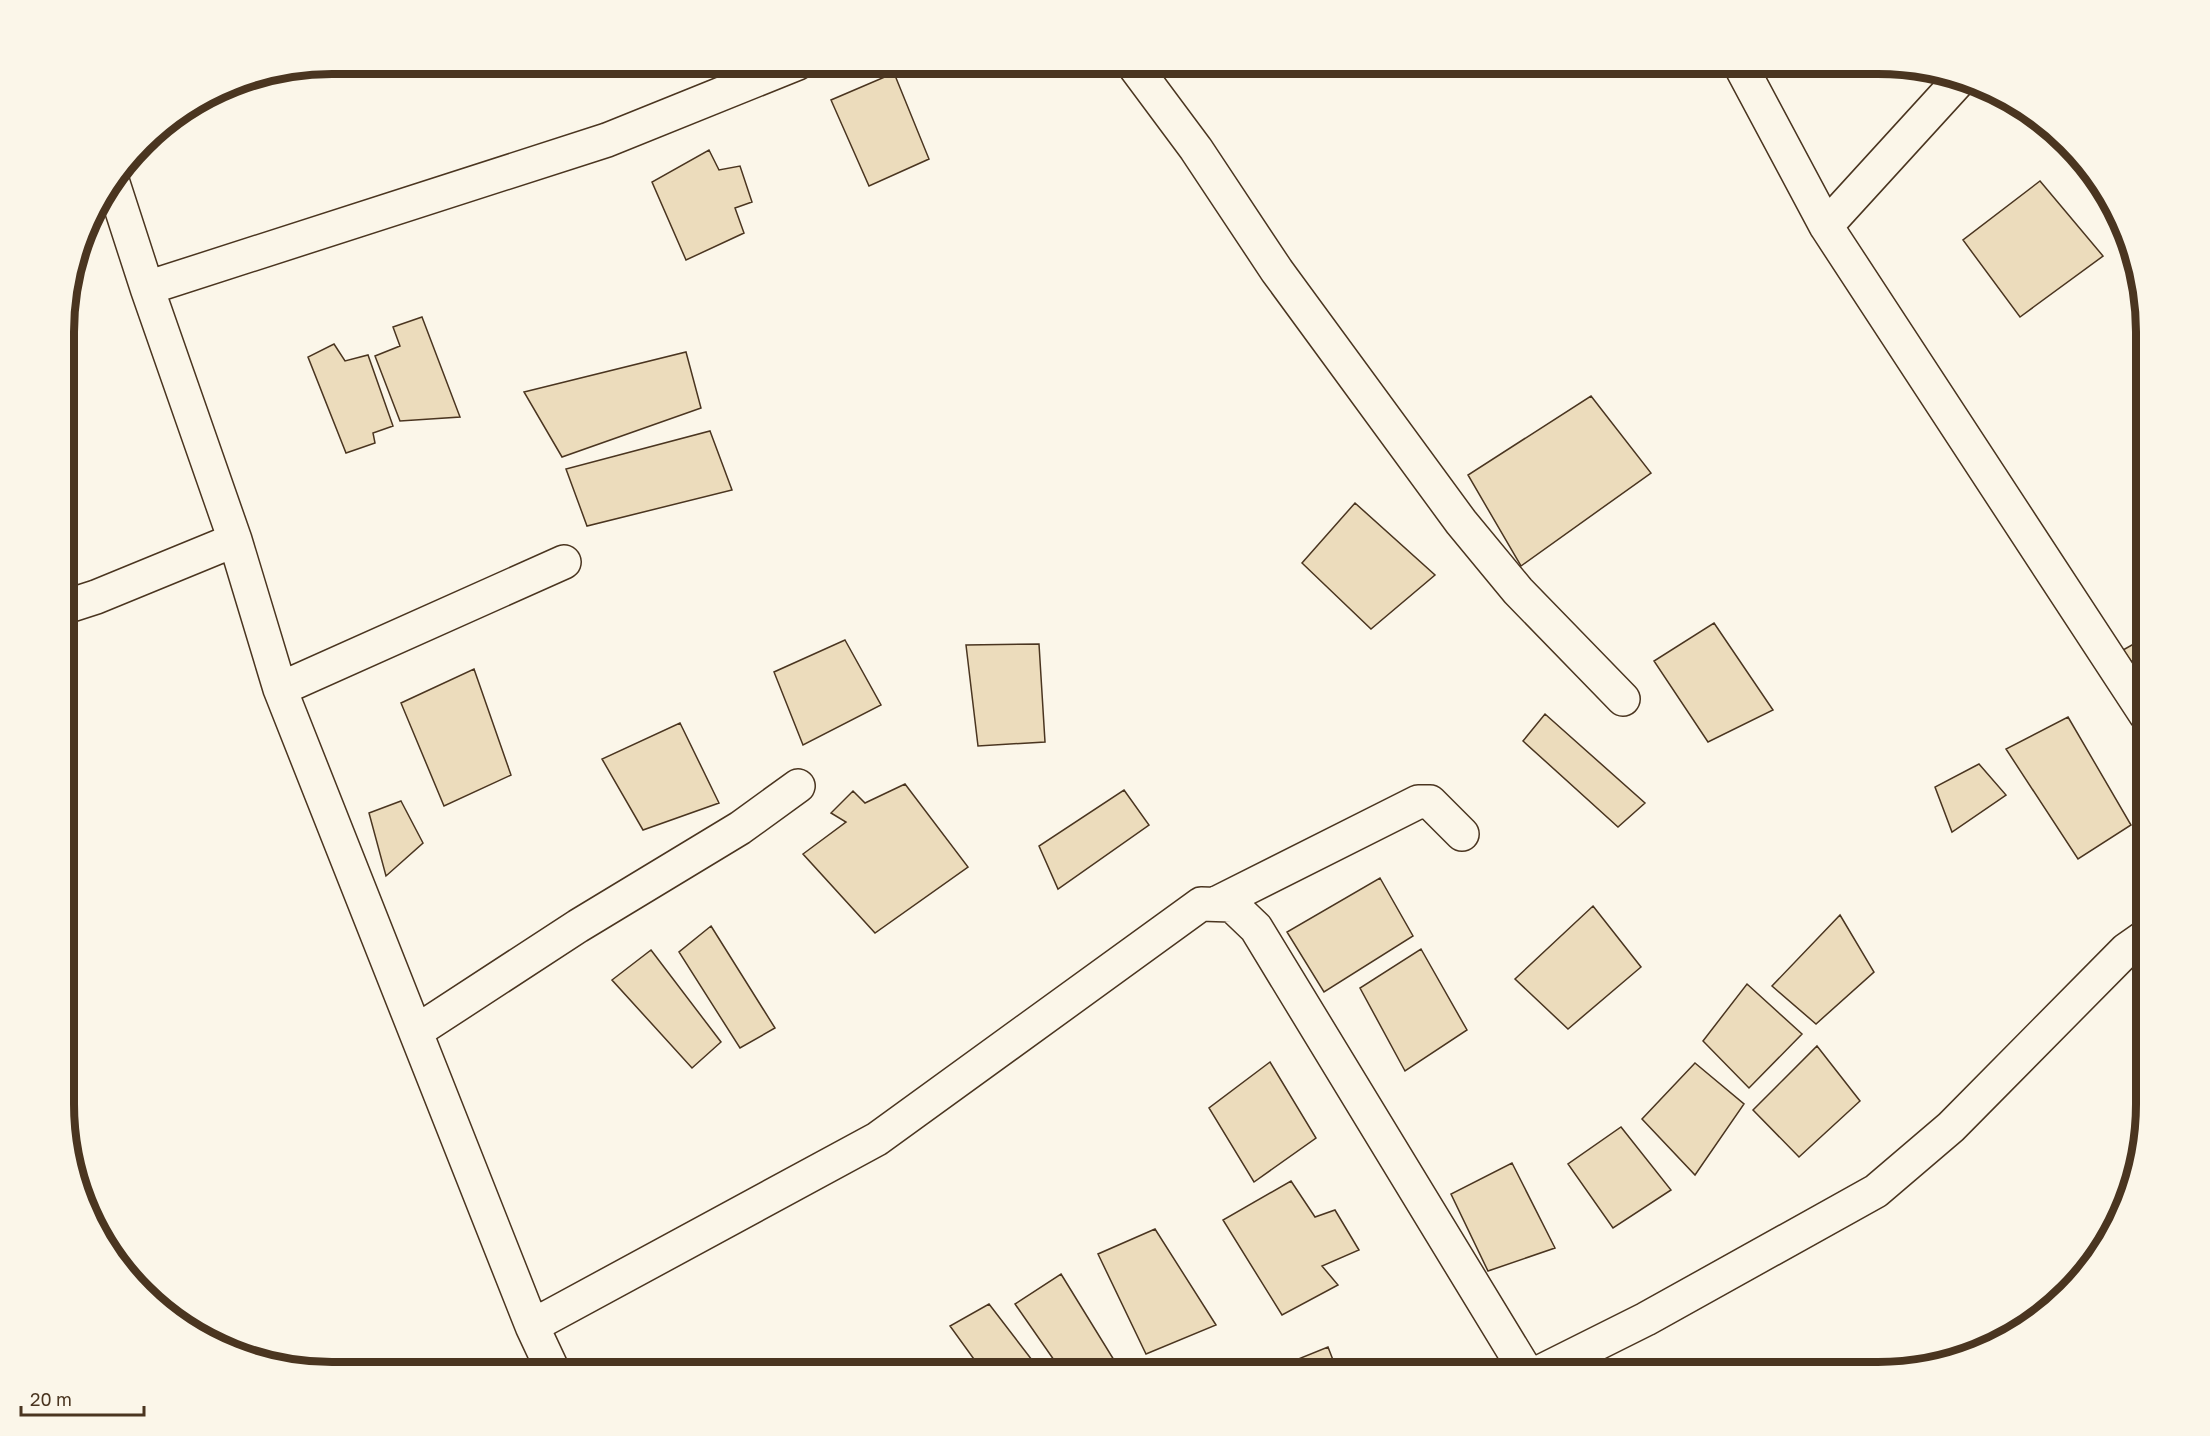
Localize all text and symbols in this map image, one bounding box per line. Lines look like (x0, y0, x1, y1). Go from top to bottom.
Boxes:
scale bar (21, 1379, 144, 1417)
text: 20 m (30, 1388, 72, 1410)

